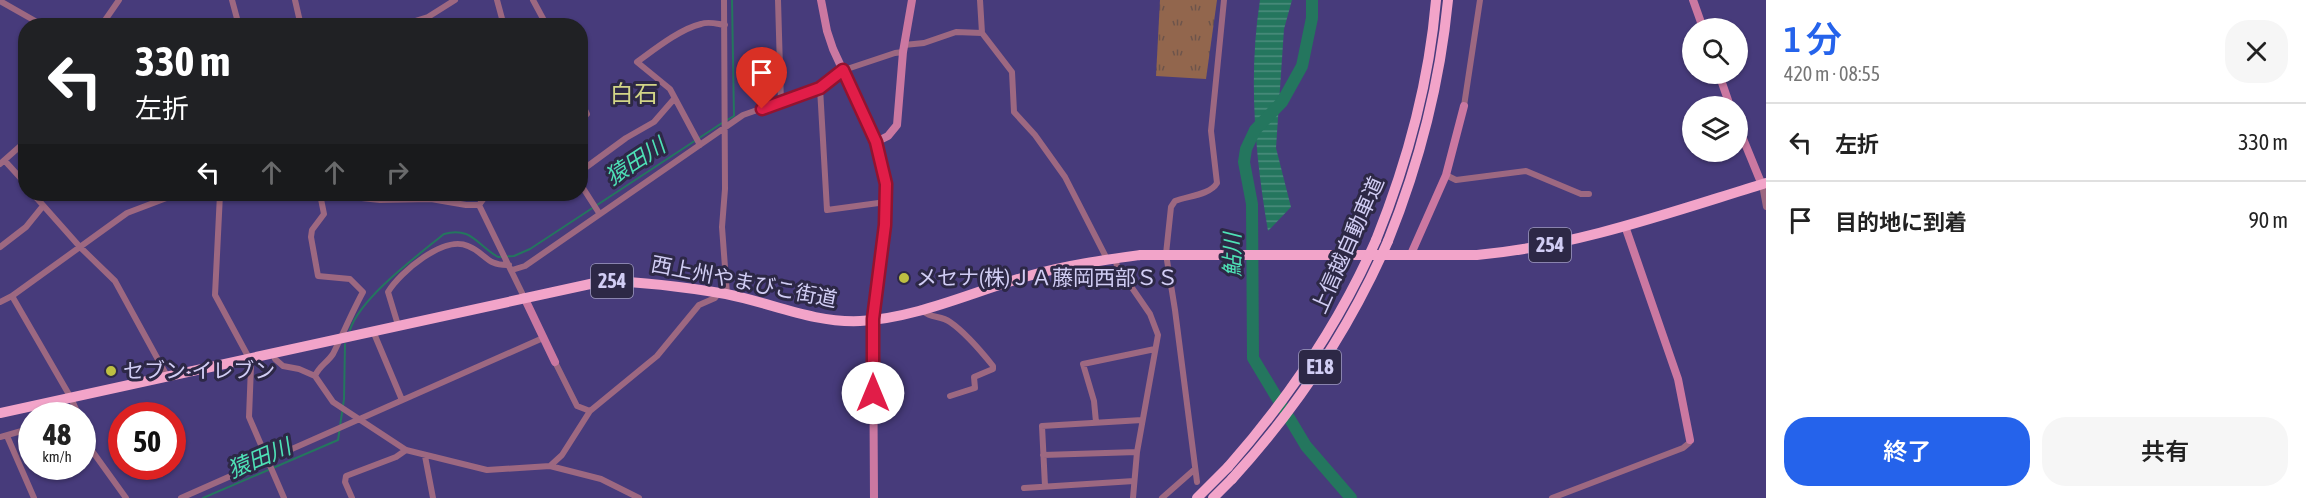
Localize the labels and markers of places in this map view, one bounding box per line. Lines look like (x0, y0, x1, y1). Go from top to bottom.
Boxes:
pin (736, 47, 787, 109)
place label: メセナ(株)ＪＡ藤岡西部ＳＳ (916, 265, 1178, 289)
marker: メセナ(株)ＪＡ藤岡西部ＳＳ (897, 271, 911, 285)
place label: セブン-イレブン (123, 358, 275, 382)
marker: セブン-イレブン (104, 364, 118, 378)

